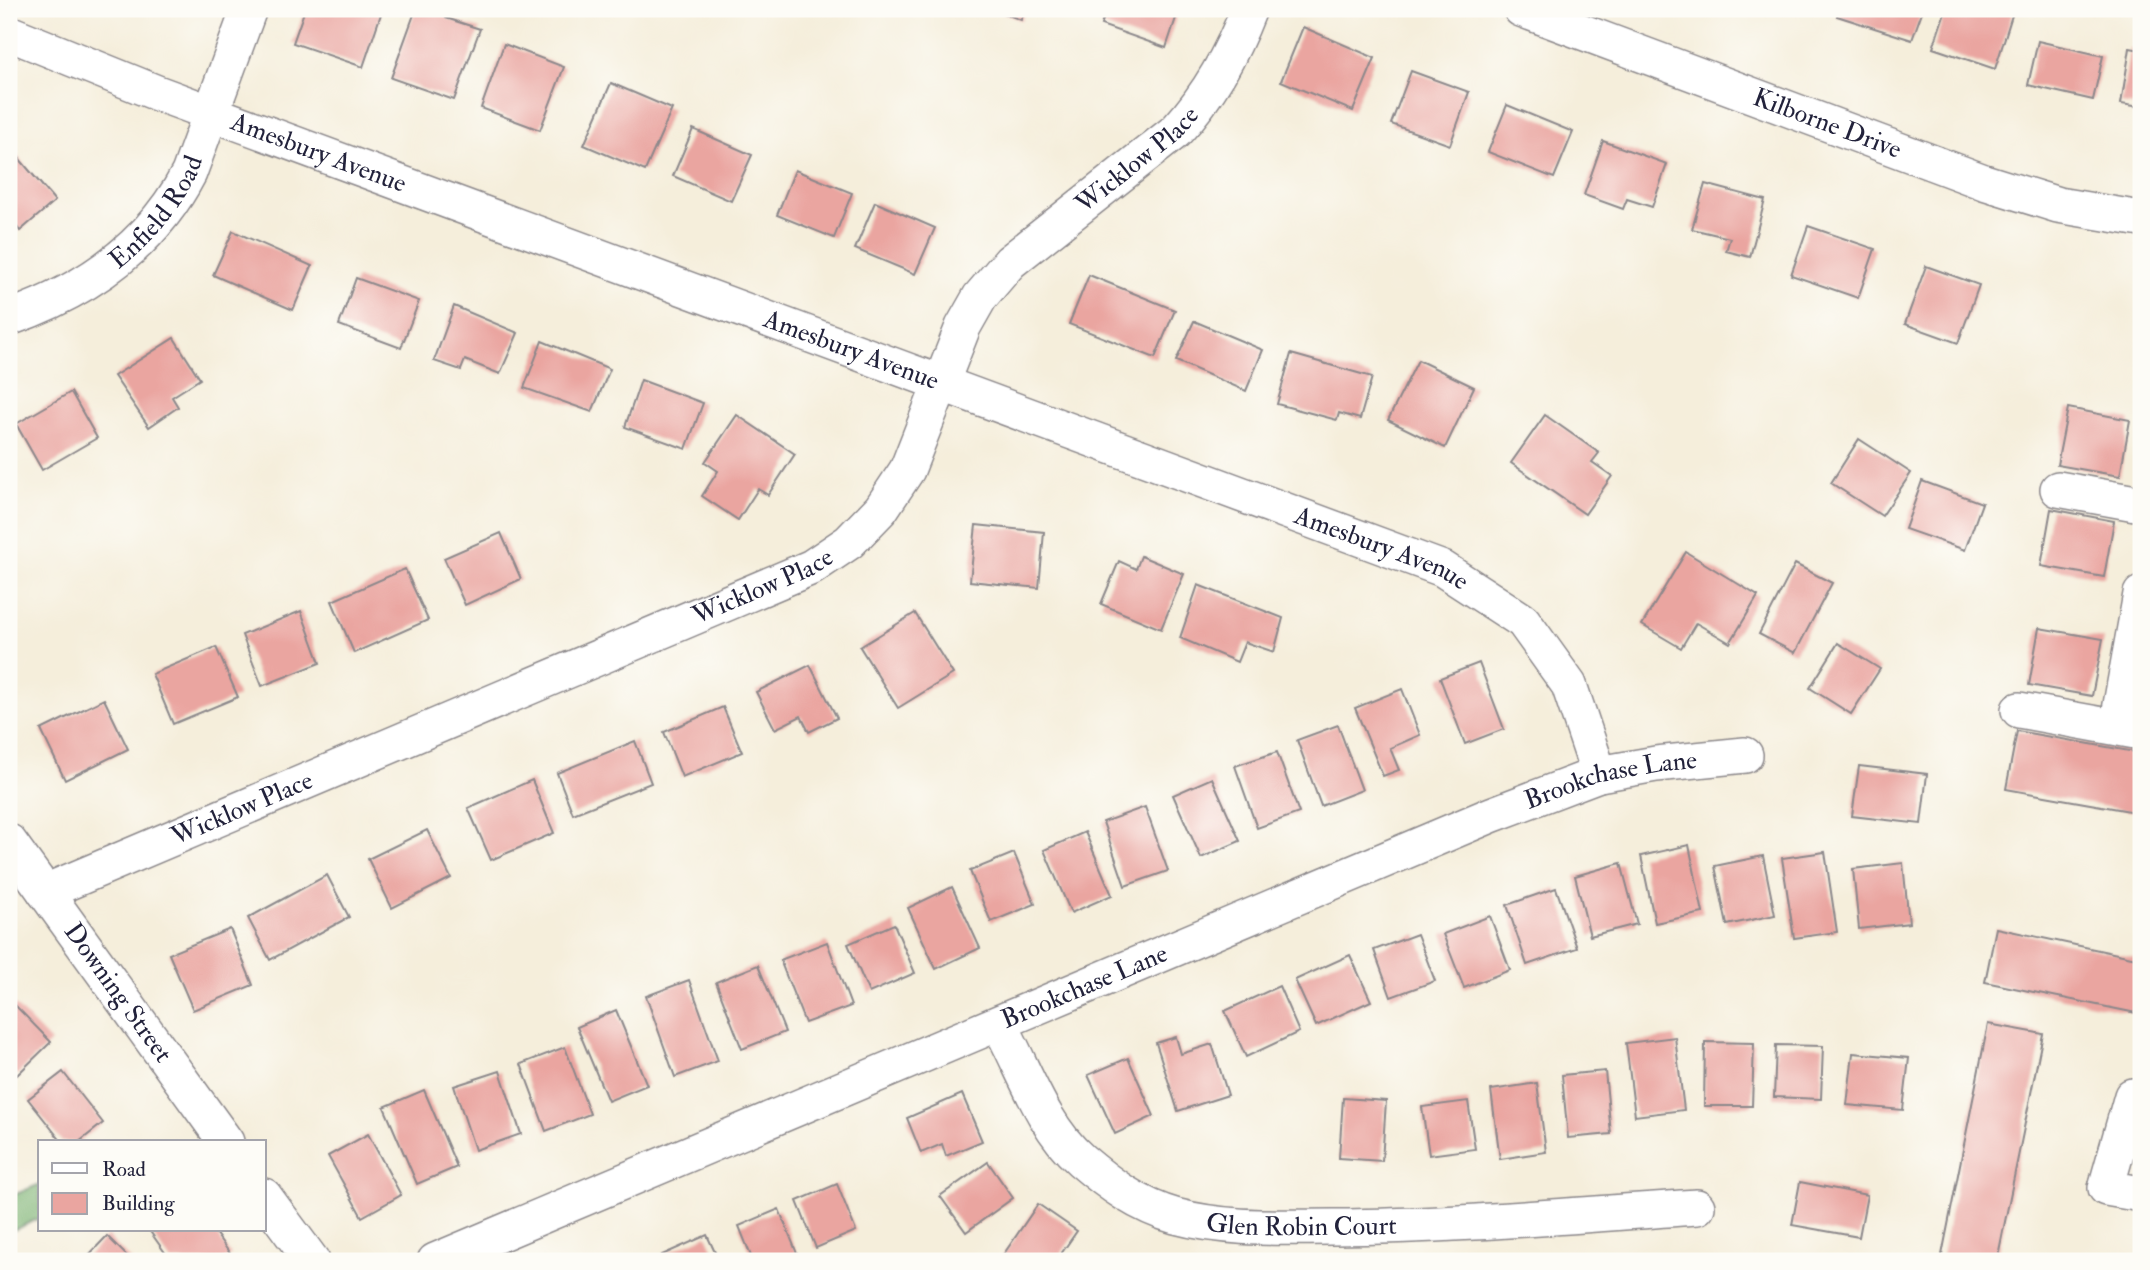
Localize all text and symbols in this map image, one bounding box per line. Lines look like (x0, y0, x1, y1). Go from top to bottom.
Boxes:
street label: Kilborne Drive (1749, 81, 1906, 166)
street label: Wicklow Place (1068, 100, 1206, 221)
street label: Amesbury Avenue (226, 105, 411, 200)
street label: Enfield Road (103, 151, 210, 276)
street label: Amesbury Avenue (758, 303, 943, 397)
street label: Amesbury Avenue (1289, 499, 1475, 597)
street label: Wicklow Place (687, 541, 840, 632)
street label: Brookchase Lane (1520, 744, 1699, 817)
street label: Wicklow Place (166, 764, 318, 853)
street label: Downing Street (57, 917, 179, 1069)
street label: Brookchase Lane (997, 937, 1172, 1036)
legend (38, 1140, 266, 1232)
text: Road (102, 1156, 147, 1183)
text: Building (102, 1190, 175, 1217)
street label: Glen Robin Court (1204, 1207, 1397, 1243)

